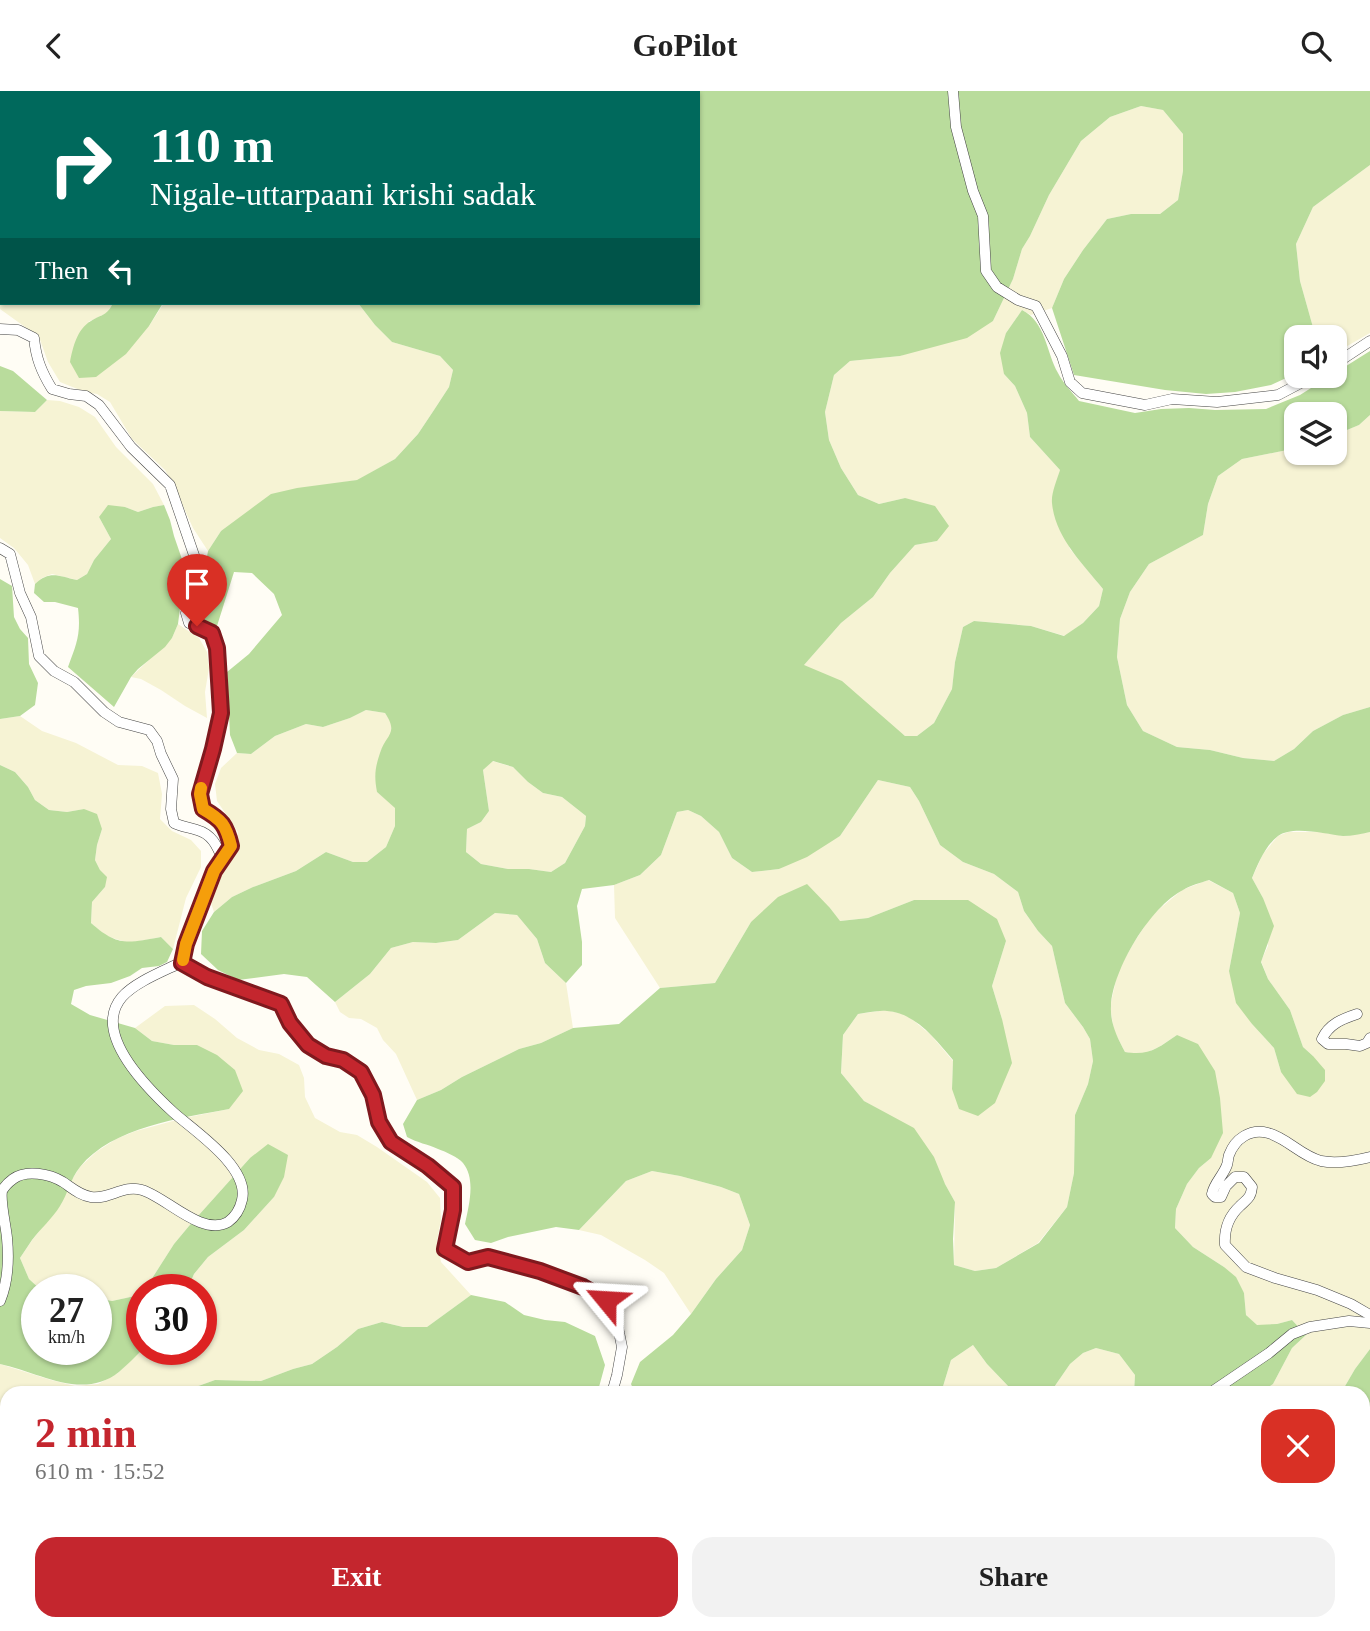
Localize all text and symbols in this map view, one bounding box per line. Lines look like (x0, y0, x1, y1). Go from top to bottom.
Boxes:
icon: back (35, 27, 73, 65)
text: GoPilot (633, 27, 737, 63)
icon: search (1297, 27, 1335, 65)
text: 110 m (150, 118, 274, 173)
icon: right (35, 119, 126, 210)
text: Nigale-uttarpaani krishi sadak (150, 176, 536, 212)
icon: left (102, 252, 140, 290)
text: Then (35, 256, 88, 285)
map controls (1284, 325, 1347, 465)
button: sound (1284, 325, 1347, 388)
button: layers (1284, 402, 1347, 465)
pin (167, 554, 227, 626)
icon: arrive (178, 565, 216, 603)
position arrow (569, 1263, 643, 1337)
speed limit sign: 30 (126, 1274, 217, 1365)
text: 27 (49, 1291, 84, 1330)
text: km/h (48, 1327, 85, 1347)
button: close (1261, 1409, 1335, 1483)
text: 2 min (35, 1410, 137, 1456)
text: 610 m · 15:52 (35, 1459, 165, 1484)
button: Exit (35, 1537, 678, 1617)
button: Share (692, 1537, 1335, 1617)

